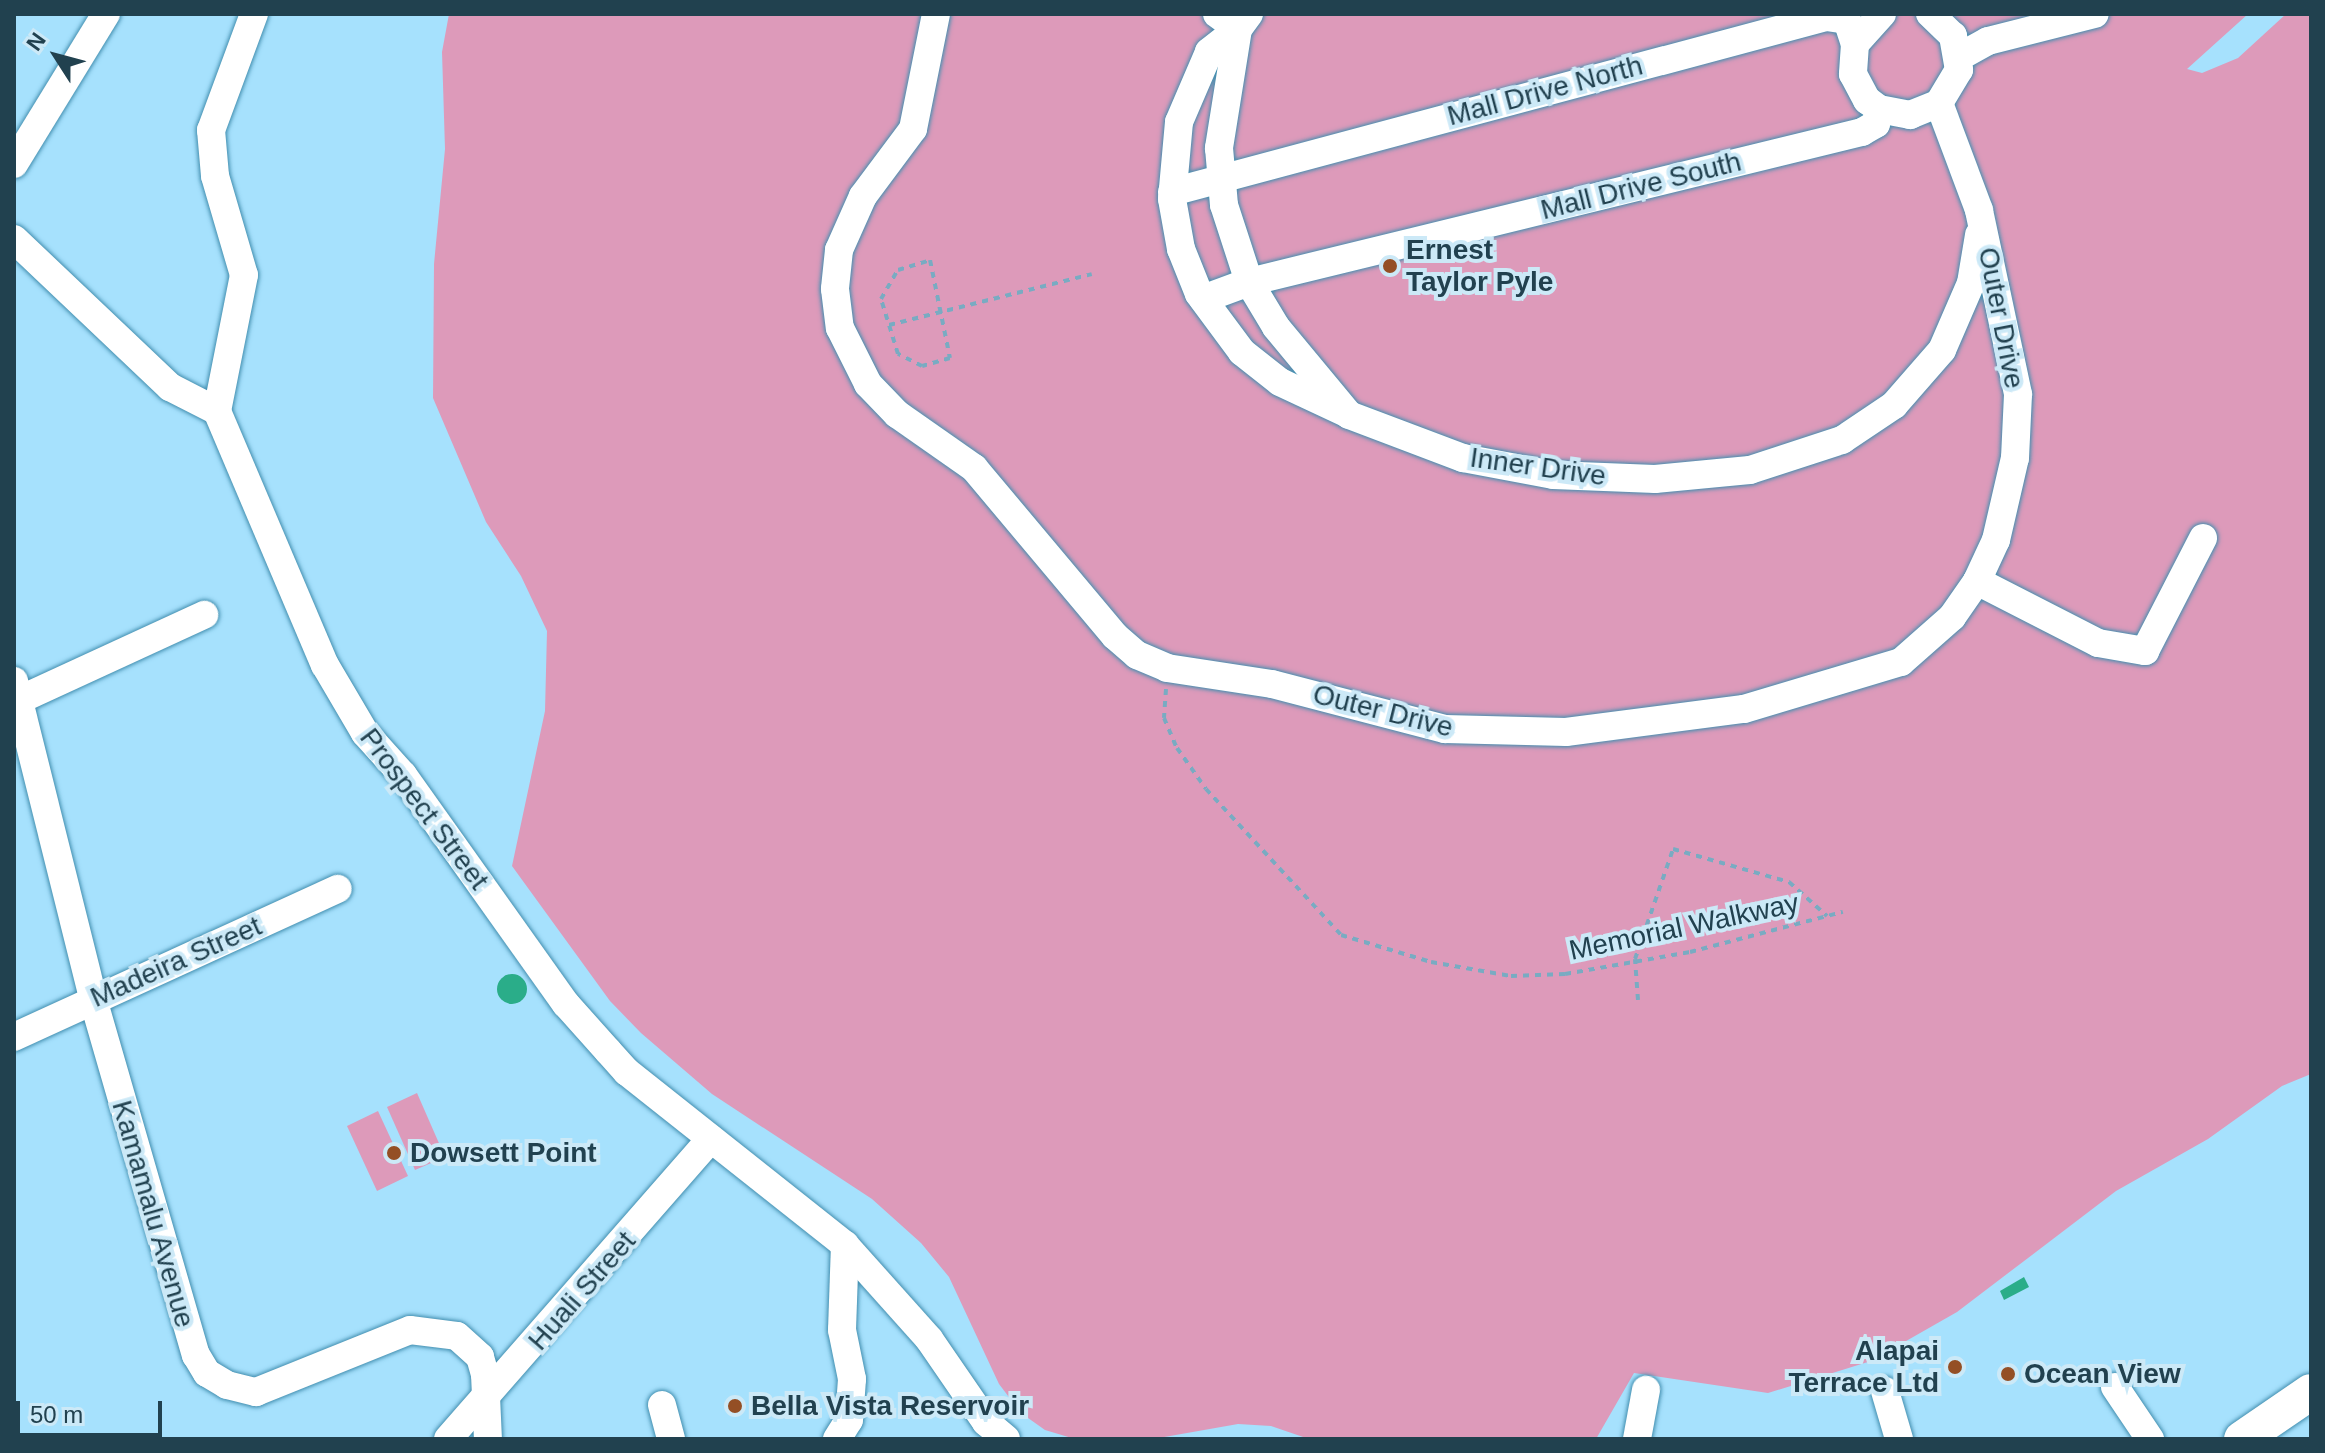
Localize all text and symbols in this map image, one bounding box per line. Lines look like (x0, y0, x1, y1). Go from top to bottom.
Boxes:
north arrow (16, 16, 96, 96)
text: N (21, 28, 51, 55)
street label: Mall Drive North (1444, 49, 1646, 133)
street label: Mall Drive South (1537, 145, 1745, 227)
place label: Ernest Taylor Pyle (1406, 233, 1553, 299)
street label: Outer Drive (1971, 245, 2031, 391)
marker: Ernest Taylor Pyle (1381, 257, 1399, 275)
street label: Inner Drive (1468, 441, 1608, 493)
street label: Outer Drive (1309, 677, 1457, 745)
street label: Prospect Street (353, 722, 495, 896)
street label: Memorial Walkway (1566, 886, 1802, 968)
street label: Madeira Street (85, 909, 267, 1015)
street label: Kamamalu Avenue (104, 1096, 202, 1332)
place label: Dowsett Point (410, 1136, 597, 1170)
marker: Dowsett Point (385, 1144, 403, 1162)
street label: Huali Street (521, 1225, 643, 1357)
place label: Alapai Terrace Ltd (1789, 1334, 1939, 1400)
place label: Ocean View (2024, 1357, 2181, 1391)
marker: Alapai Terrace Ltd (1946, 1358, 1964, 1376)
marker: Ocean View (1999, 1365, 2017, 1383)
scale bar (20, 1385, 166, 1435)
place label: Bella Vista Reservoir (751, 1389, 1029, 1423)
marker: Bella Vista Reservoir (726, 1397, 744, 1415)
text: 50 m (30, 1401, 83, 1428)

